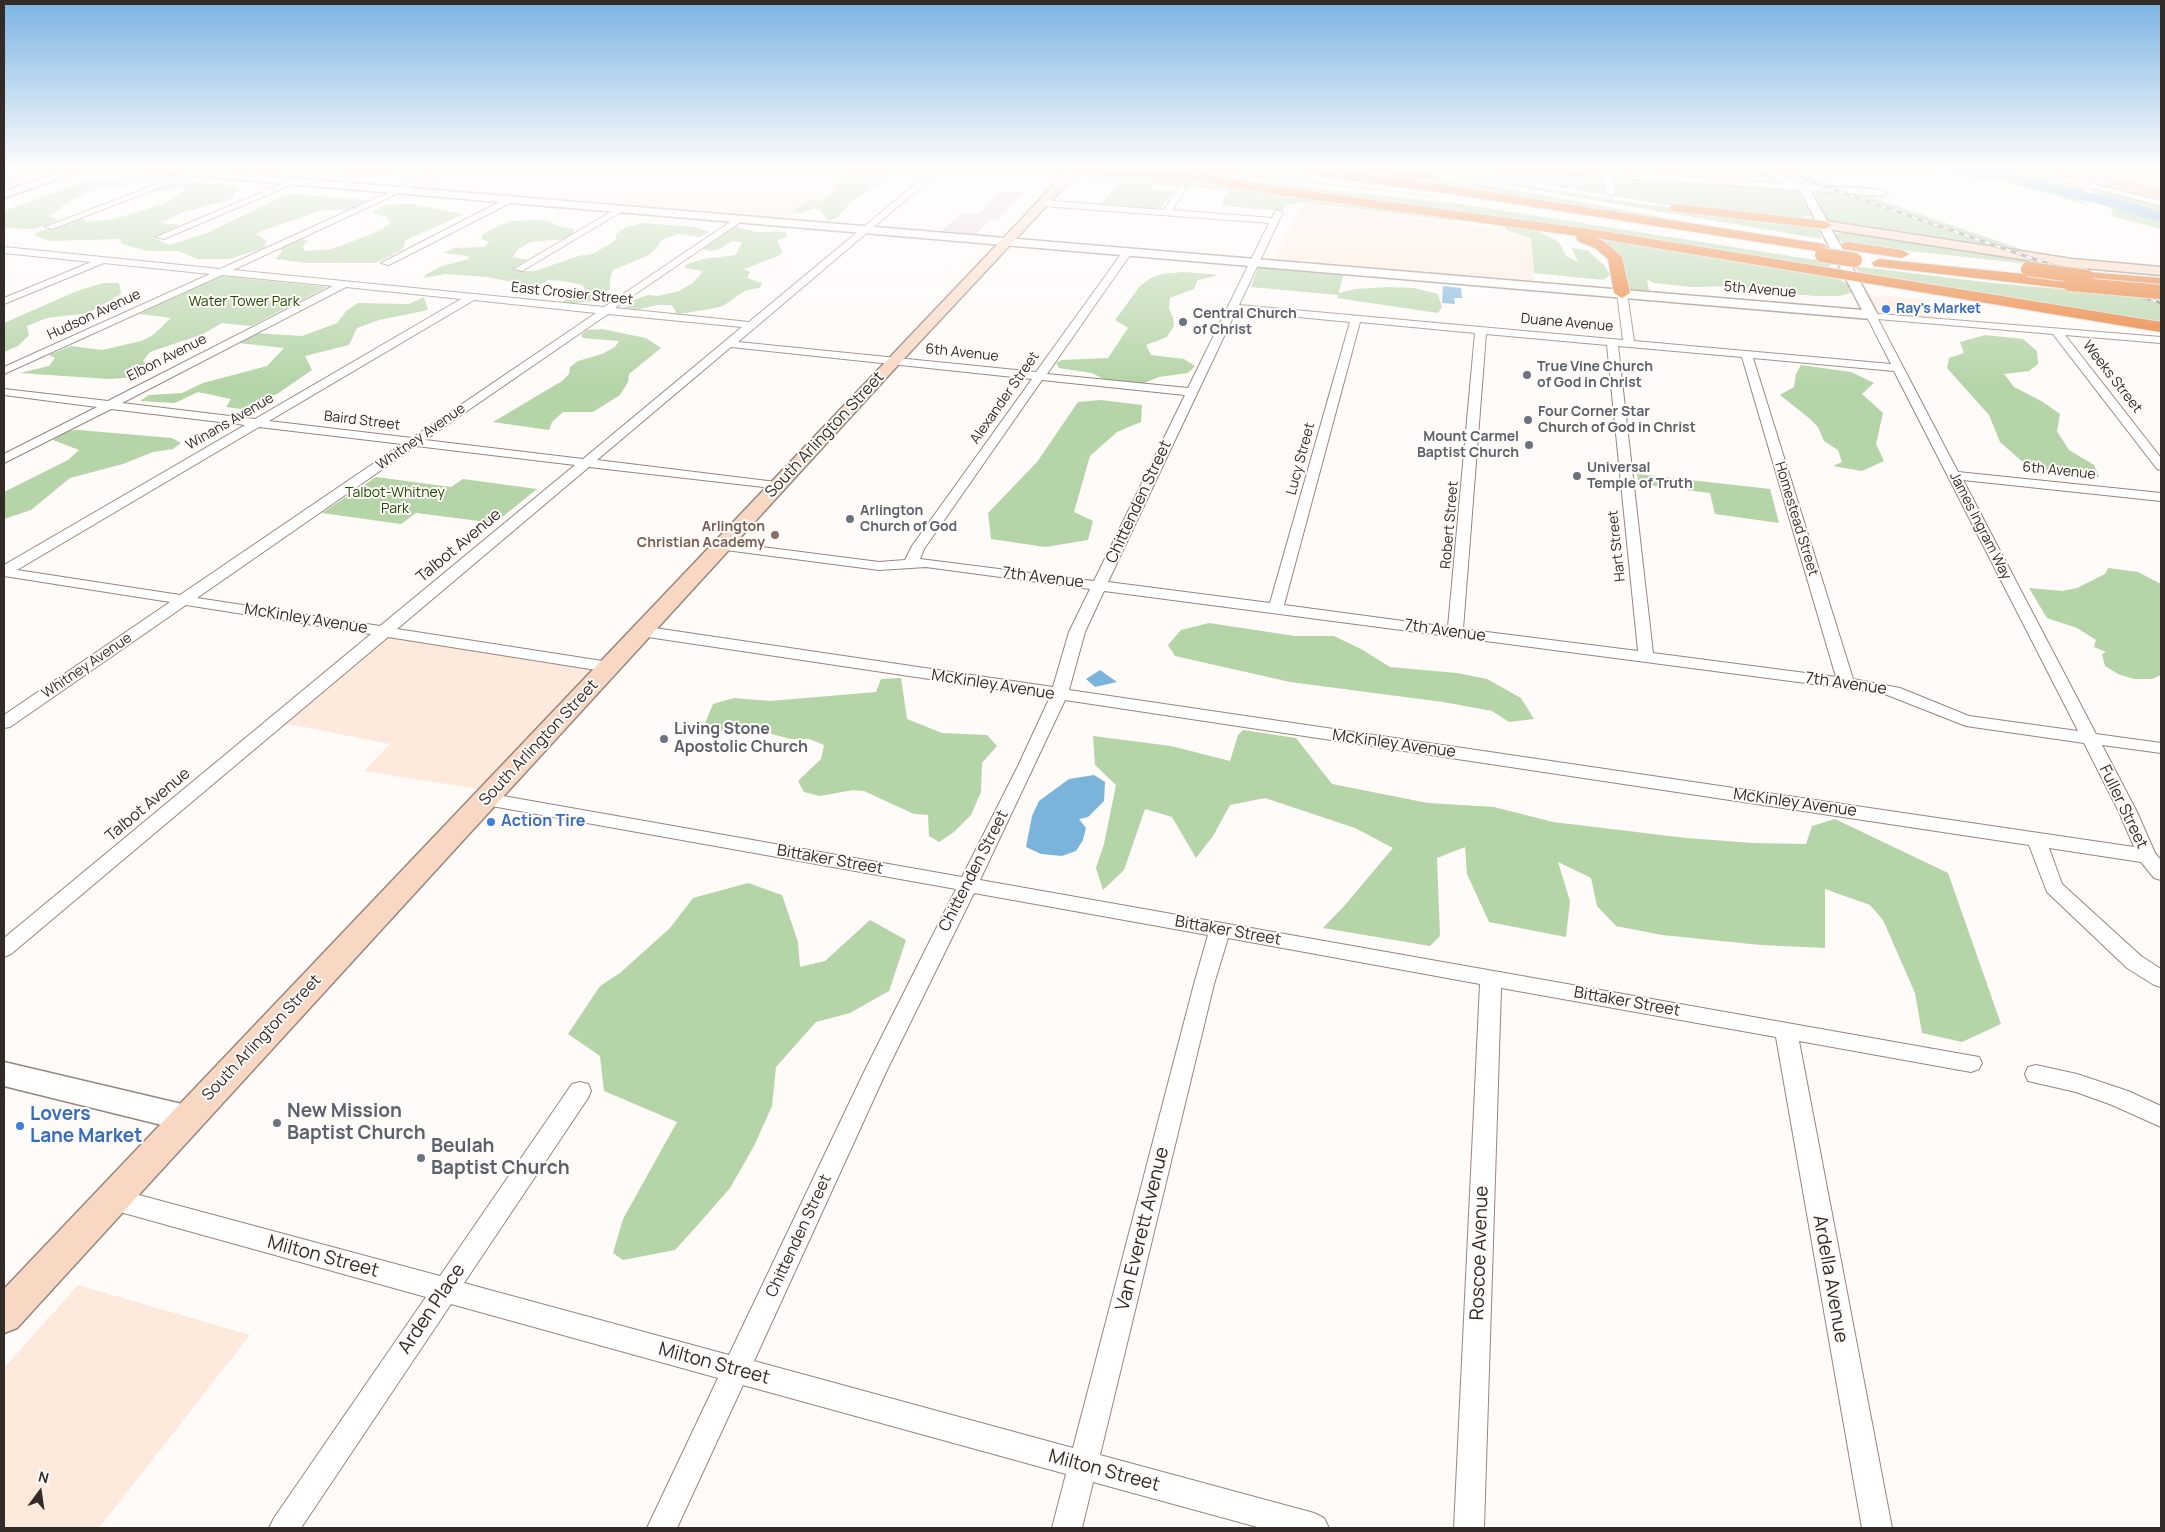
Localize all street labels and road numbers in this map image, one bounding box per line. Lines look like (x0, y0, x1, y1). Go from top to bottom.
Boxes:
street label: 5th Avenue (1723, 278, 1797, 302)
street label: East Crosier Street (510, 279, 634, 309)
street label: Hudson Avenue (45, 286, 143, 344)
street label: Duane Avenue (1520, 311, 1614, 335)
street label: Elbon Avenue (124, 331, 210, 385)
street label: Weeks Street (2079, 338, 2145, 416)
street label: 6th Avenue (925, 341, 999, 365)
street label: Alexander Street (967, 349, 1043, 447)
street label: South Arlington Street (762, 368, 888, 502)
street label: Winans Avenue (183, 390, 277, 454)
street label: Whitney Avenue (373, 400, 469, 474)
street label: Baird Street (323, 408, 401, 434)
street label: Lucy Street (1283, 421, 1319, 497)
street label: Chittenden Street (1102, 437, 1176, 567)
street label: 6th Avenue (2022, 459, 2096, 483)
street label: Homestead Street (1771, 460, 1821, 578)
street label: James Ingram Way (1946, 469, 2014, 583)
street label: Robert Street (1438, 480, 1462, 570)
street label: Talbot Avenue (413, 505, 505, 587)
street label: Hart Street (1605, 509, 1629, 583)
street label: 7th Avenue (1001, 563, 1085, 593)
street label: McKinley Avenue (243, 600, 369, 638)
street label: 7th Avenue (1403, 616, 1487, 646)
street label: Whitney Avenue (39, 630, 135, 702)
street label: McKinley Avenue (930, 666, 1056, 704)
street label: 7th Avenue (1804, 669, 1888, 699)
street label: South Arlington Street (476, 676, 602, 810)
street label: McKinley Avenue (1331, 726, 1457, 762)
street label: Fuller Street (2095, 762, 2151, 852)
street label: Talbot Avenue (102, 764, 194, 846)
street label: McKinley Avenue (1732, 785, 1858, 821)
street label: Chittenden Street (935, 807, 1013, 935)
street label: Bittaker Street (775, 841, 885, 879)
street label: Bittaker Street (1173, 912, 1283, 950)
street label: South Arlington Street (199, 971, 325, 1105)
street label: Bittaker Street (1572, 983, 1682, 1021)
street label: Van Everett Avenue (1112, 1145, 1174, 1313)
street label: Chittenden Street (762, 1171, 836, 1301)
street label: Roscoe Avenue (1466, 1185, 1494, 1321)
street label: Ardella Avenue (1808, 1213, 1852, 1345)
street label: Milton Street (265, 1231, 381, 1283)
street label: Arden Place (394, 1260, 470, 1358)
street label: Milton Street (656, 1338, 772, 1390)
street label: Milton Street (1046, 1445, 1162, 1497)

